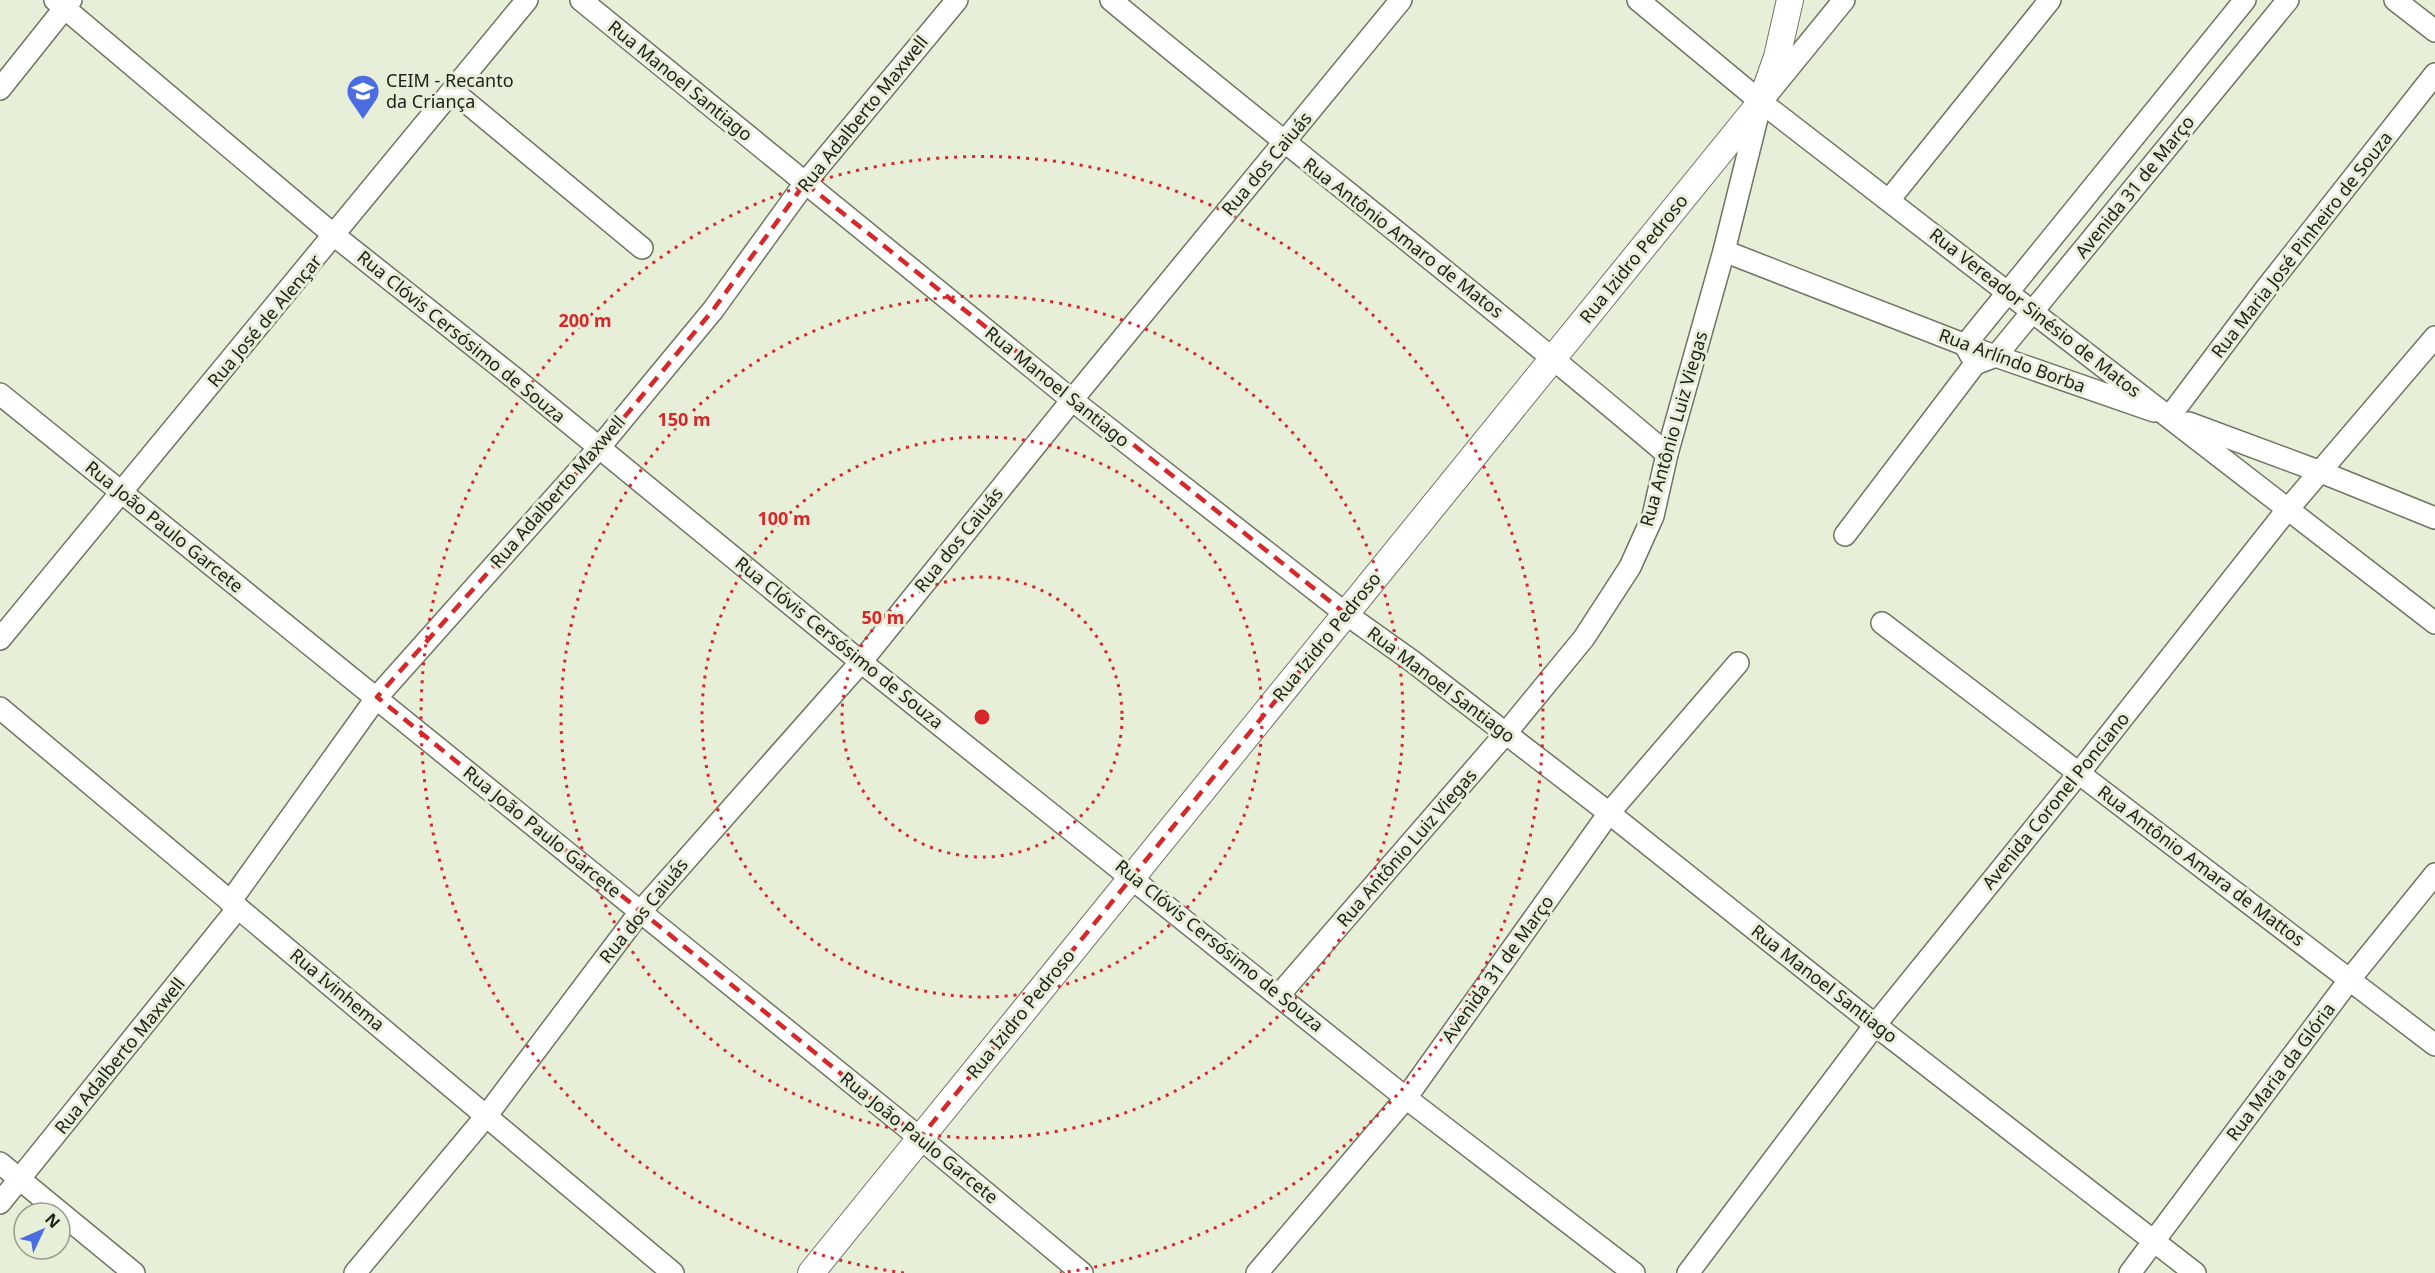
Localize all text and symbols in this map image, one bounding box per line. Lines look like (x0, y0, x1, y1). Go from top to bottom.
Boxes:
street label: Rua Manoel Santiago (603, 14, 758, 146)
street label: Rua Adalberto Maxwell (792, 30, 933, 197)
place label: CEIM - Recanto da Criança (386, 68, 514, 113)
school or university icon: CEIM - Recanto da Criança (345, 73, 381, 120)
street label: Rua dos Caiuás (1216, 106, 1317, 220)
street label: Avenida 31 de Março (2069, 110, 2199, 263)
street label: Rua Maria José Pinheiro de Souza (2205, 126, 2397, 363)
street label: Rua Antônio Amaro de Matos (1299, 151, 1509, 323)
street label: Rua Izidro Pedroso (1574, 189, 1693, 328)
street label: Rua Vereador Sinésio de Matos (1925, 222, 2146, 402)
street label: Rua Clóvis Cersósimo de Souza (353, 245, 571, 428)
street label: Rua José de Alençar (202, 249, 327, 392)
text: 200 m (558, 308, 612, 332)
street label: Rua Manoel Santiago (980, 320, 1135, 452)
street label: Rua Arlíndo Borba (1936, 322, 2089, 398)
street label: Rua Antônio Luiz Viegas (1634, 328, 1712, 529)
text: 150 m (657, 407, 711, 431)
street label: Rua Adalberto Maxwell (484, 410, 630, 573)
street label: Rua João Paulo Garcete (81, 455, 249, 597)
street label: Rua dos Caiuás (909, 482, 1008, 597)
text: 100 m (757, 506, 811, 530)
street label: Rua Clóvis Cersósimo de Souza (731, 551, 949, 734)
street label: Rua Izidro Pedroso (1267, 567, 1386, 706)
text: 50 m (862, 605, 904, 629)
street label: Rua Manoel Santiago (1363, 621, 1520, 748)
centre of rings (972, 707, 992, 727)
street label: Avenida Coronel Ponciano (1976, 707, 2134, 894)
street label: Rua João Paulo Garcete (459, 760, 627, 902)
street label: Rua Antônio Luiz Viegas (1331, 763, 1482, 932)
street label: Rua Antônio Amara de Mattos (2093, 779, 2310, 951)
street label: Rua dos Caiuás (594, 853, 693, 968)
street label: Rua Clóvis Cersósimo de Souza (1111, 854, 1329, 1037)
street label: Avenida 31 de Março (1436, 890, 1559, 1047)
street label: Rua Manoel Santiago (1747, 919, 1903, 1048)
street label: Rua Ivinhema (285, 943, 390, 1036)
street label: Rua Izidro Pedroso (961, 944, 1080, 1083)
street label: Rua Adalberto Maxwell (49, 972, 190, 1139)
street label: Rua Maria da Glória (2220, 997, 2340, 1145)
street label: Rua João Paulo Garcete (836, 1066, 1004, 1208)
north arrow (12, 1201, 72, 1261)
text: N (40, 1208, 65, 1233)

